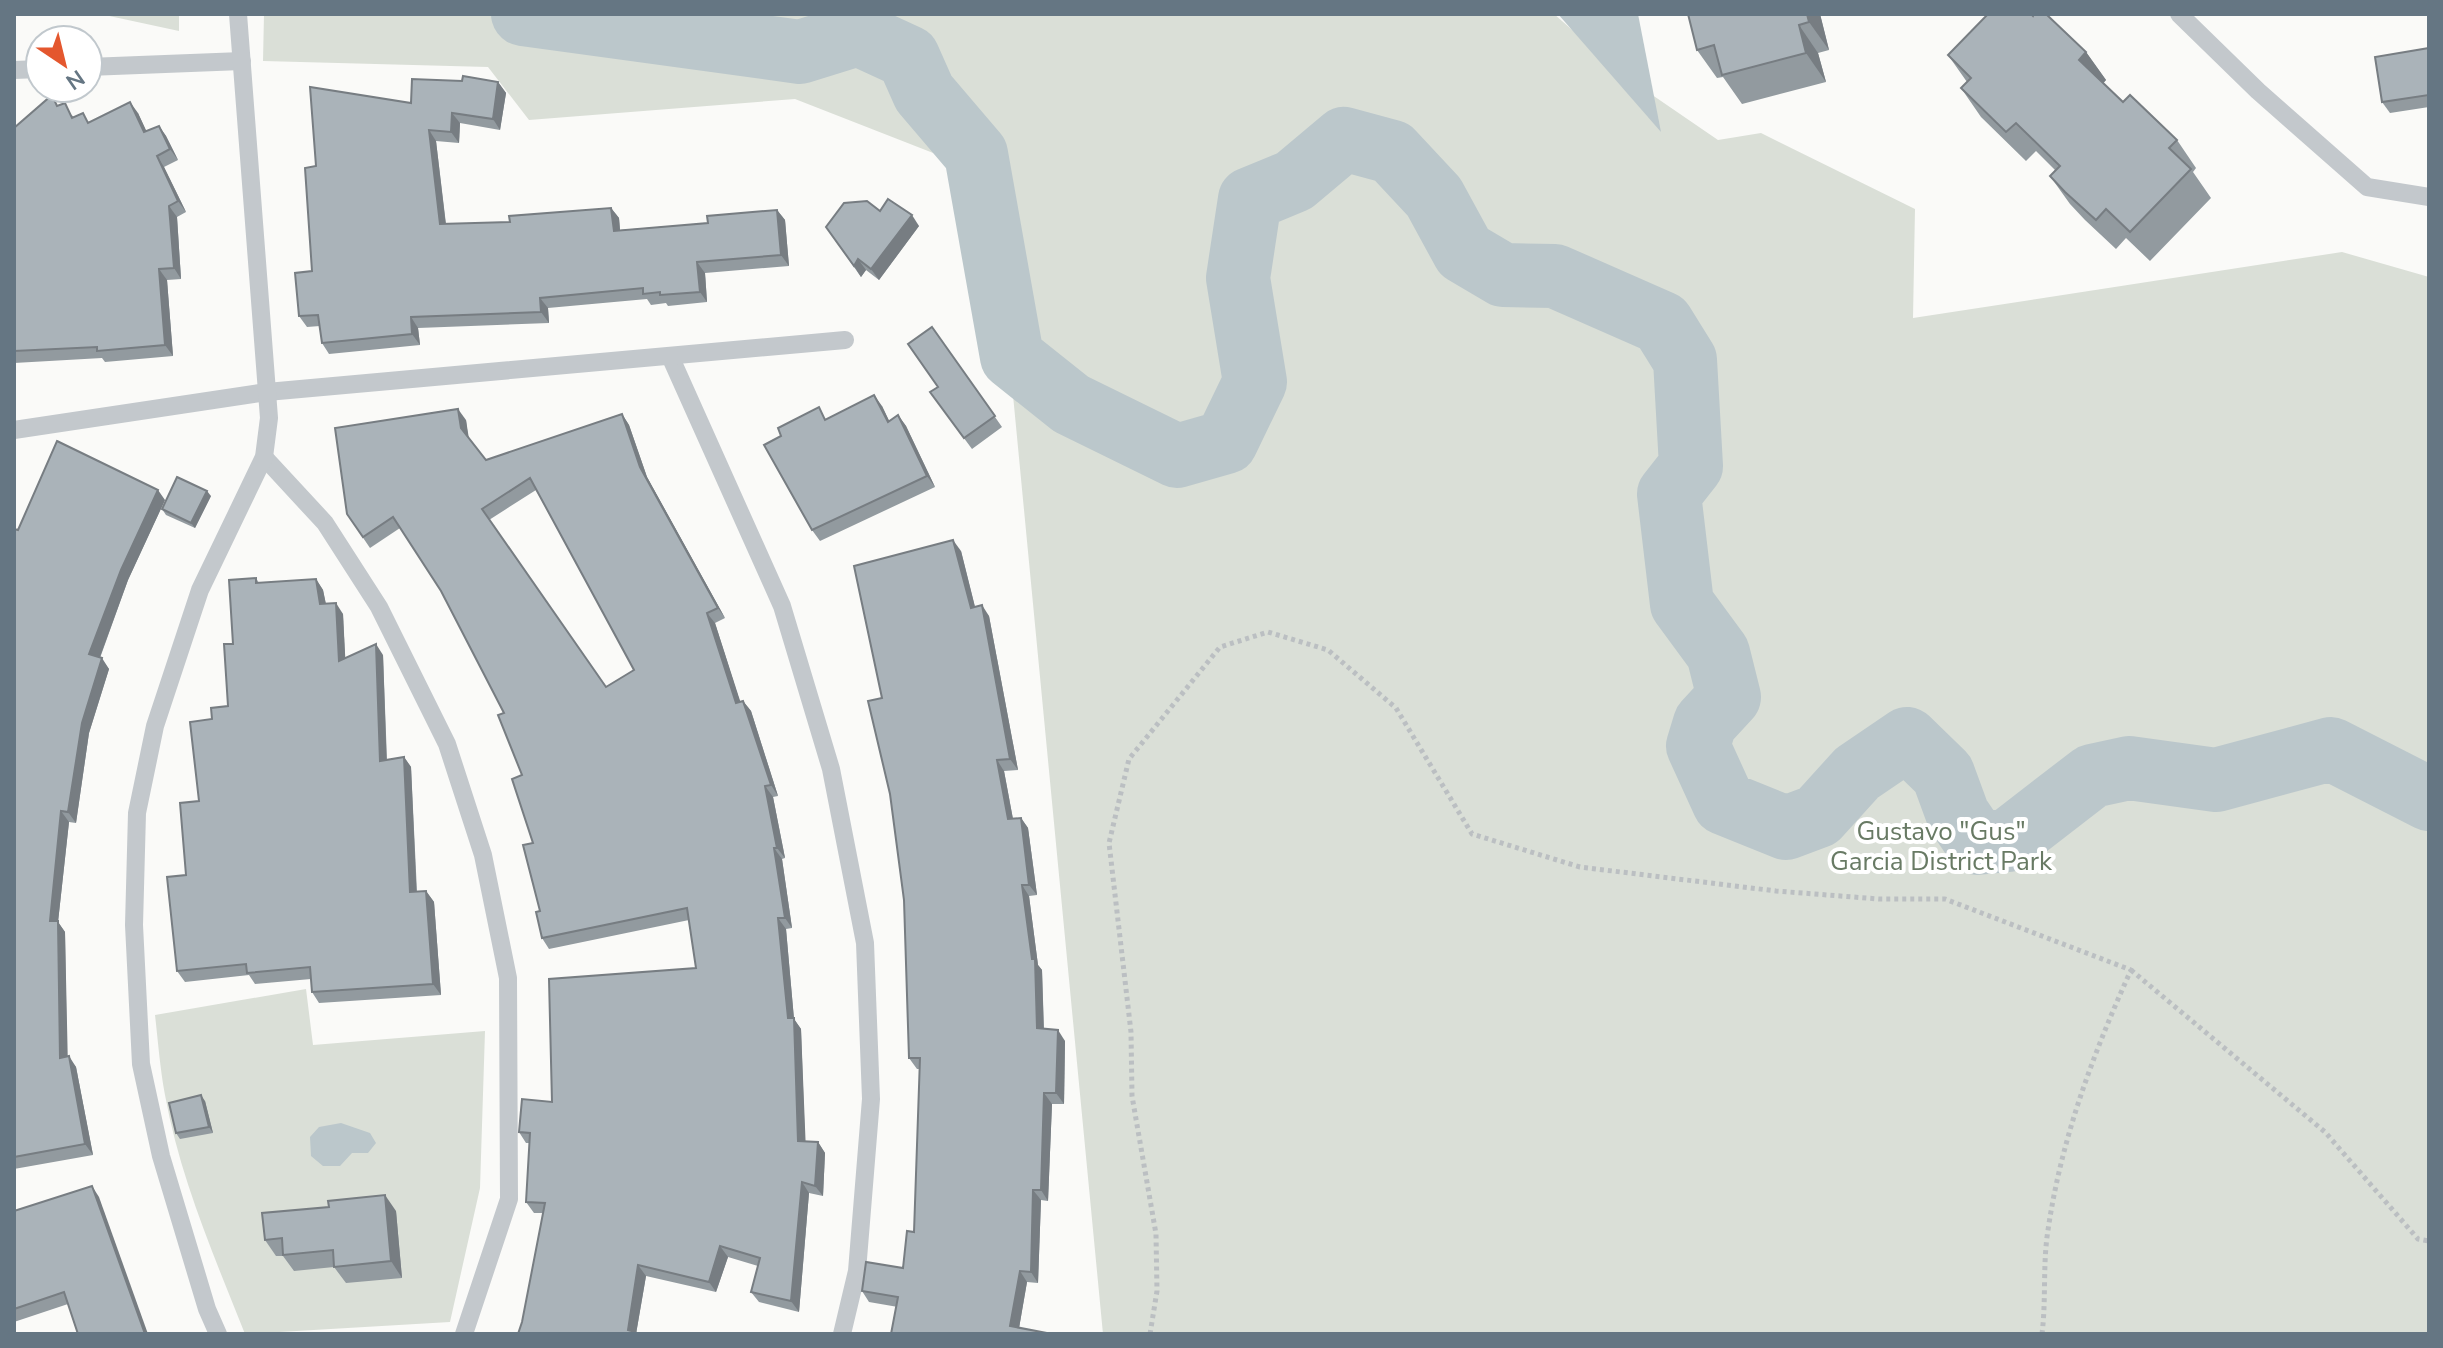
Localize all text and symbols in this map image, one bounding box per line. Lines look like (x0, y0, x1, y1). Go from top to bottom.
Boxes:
north arrow (24, 24, 104, 104)
text: N (60, 63, 90, 97)
park label: Gustavo "Gus" Garcia District Park (1830, 814, 2053, 879)

